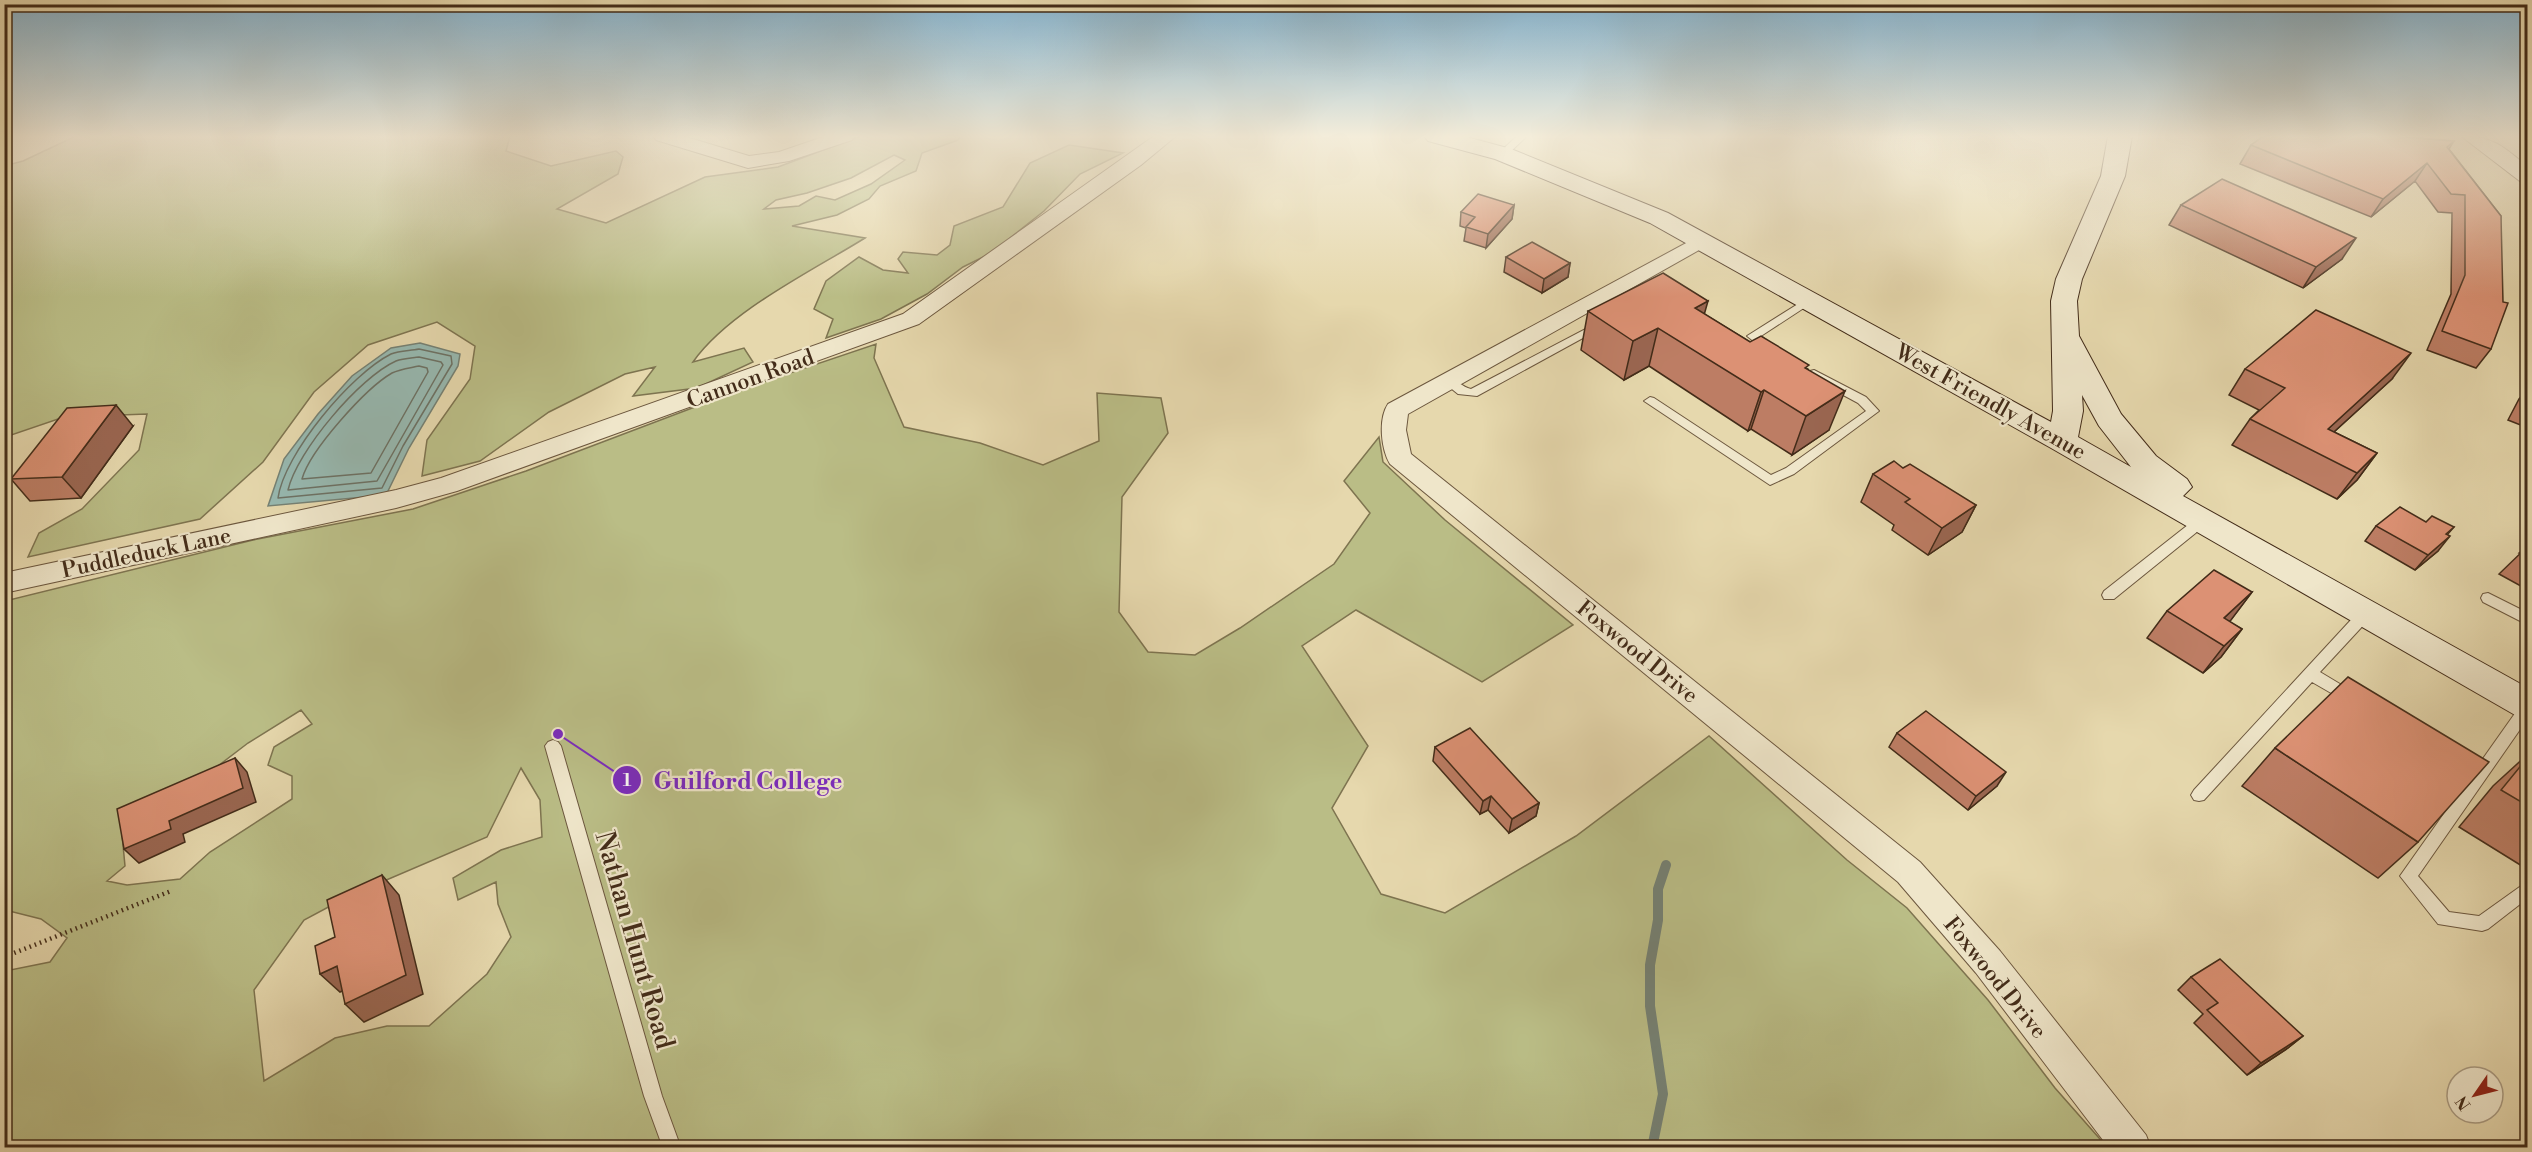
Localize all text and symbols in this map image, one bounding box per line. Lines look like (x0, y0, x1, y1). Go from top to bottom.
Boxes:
street label: West Friendly Avenue (1889, 338, 2091, 466)
street label: Cannon Road (683, 344, 818, 415)
street label: Puddleduck Lane (59, 522, 233, 585)
street label: Foxwood Drive (1571, 595, 1703, 709)
callout: Guilford College (612, 759, 854, 801)
text: Guilford College (654, 767, 843, 797)
text: 1 (623, 769, 632, 792)
street label: Nathan Hunt Road (587, 827, 682, 1054)
street label: Foxwood Drive (1938, 912, 2052, 1044)
north arrow (2445, 1065, 2505, 1125)
text: N (2452, 1092, 2475, 1114)

